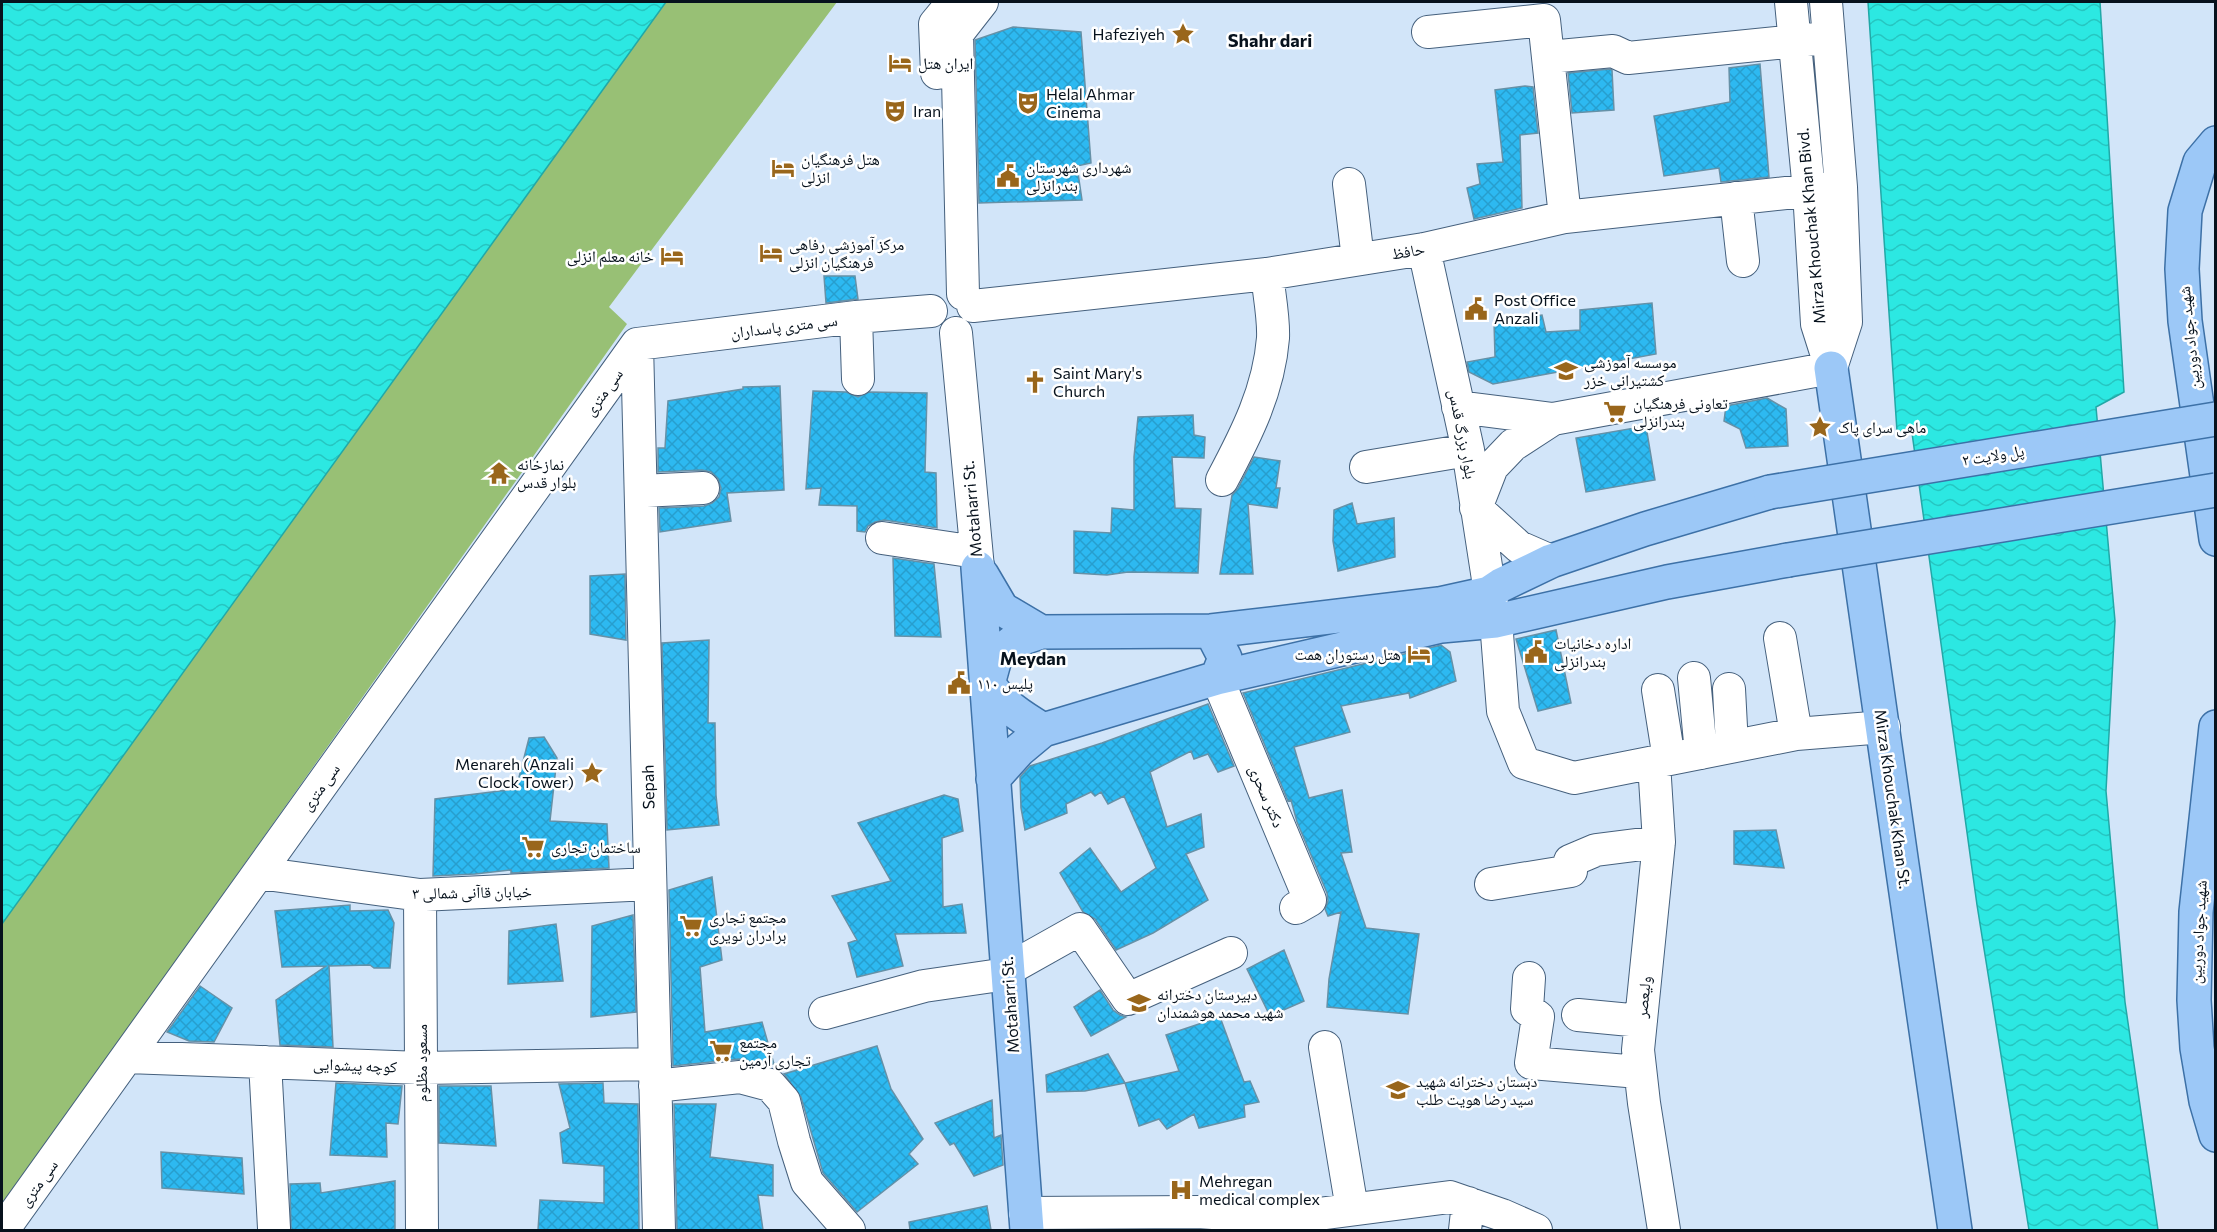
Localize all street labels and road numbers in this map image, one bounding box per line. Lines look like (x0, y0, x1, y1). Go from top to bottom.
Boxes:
street label: Mirza Khouchak Khan Bivd. (1792, 127, 1829, 325)
street label: حافظ (1390, 238, 1426, 263)
street label: شهید جواد دوربین (2174, 285, 2205, 391)
street label: سی متری پاسداران (729, 310, 839, 343)
street label: سی متری (579, 364, 628, 420)
street label: بلوار بزرگ قدس (1444, 387, 1482, 481)
street label: پل ولایت ۲ (1961, 440, 2026, 471)
street label: Motaharri St. (958, 460, 985, 558)
street label: Mirza Khouchak Khan St. (1872, 708, 1915, 890)
street label: سی متری (296, 759, 345, 815)
street label: دکتر سحری (1244, 762, 1289, 831)
street label: Sepah (638, 764, 657, 810)
street label: شهید جواد دوربین (2185, 880, 2212, 985)
street label: خیابان قاآنی شمالی ۳ (412, 881, 532, 904)
street label: Motaharri St. (997, 956, 1022, 1054)
street label: ولیعصر (1631, 975, 1655, 1020)
street label: مسعود مظلوم (411, 1024, 432, 1102)
street label: کوچه پیشوایی (313, 1054, 398, 1077)
street label: سی متری (14, 1155, 63, 1211)

